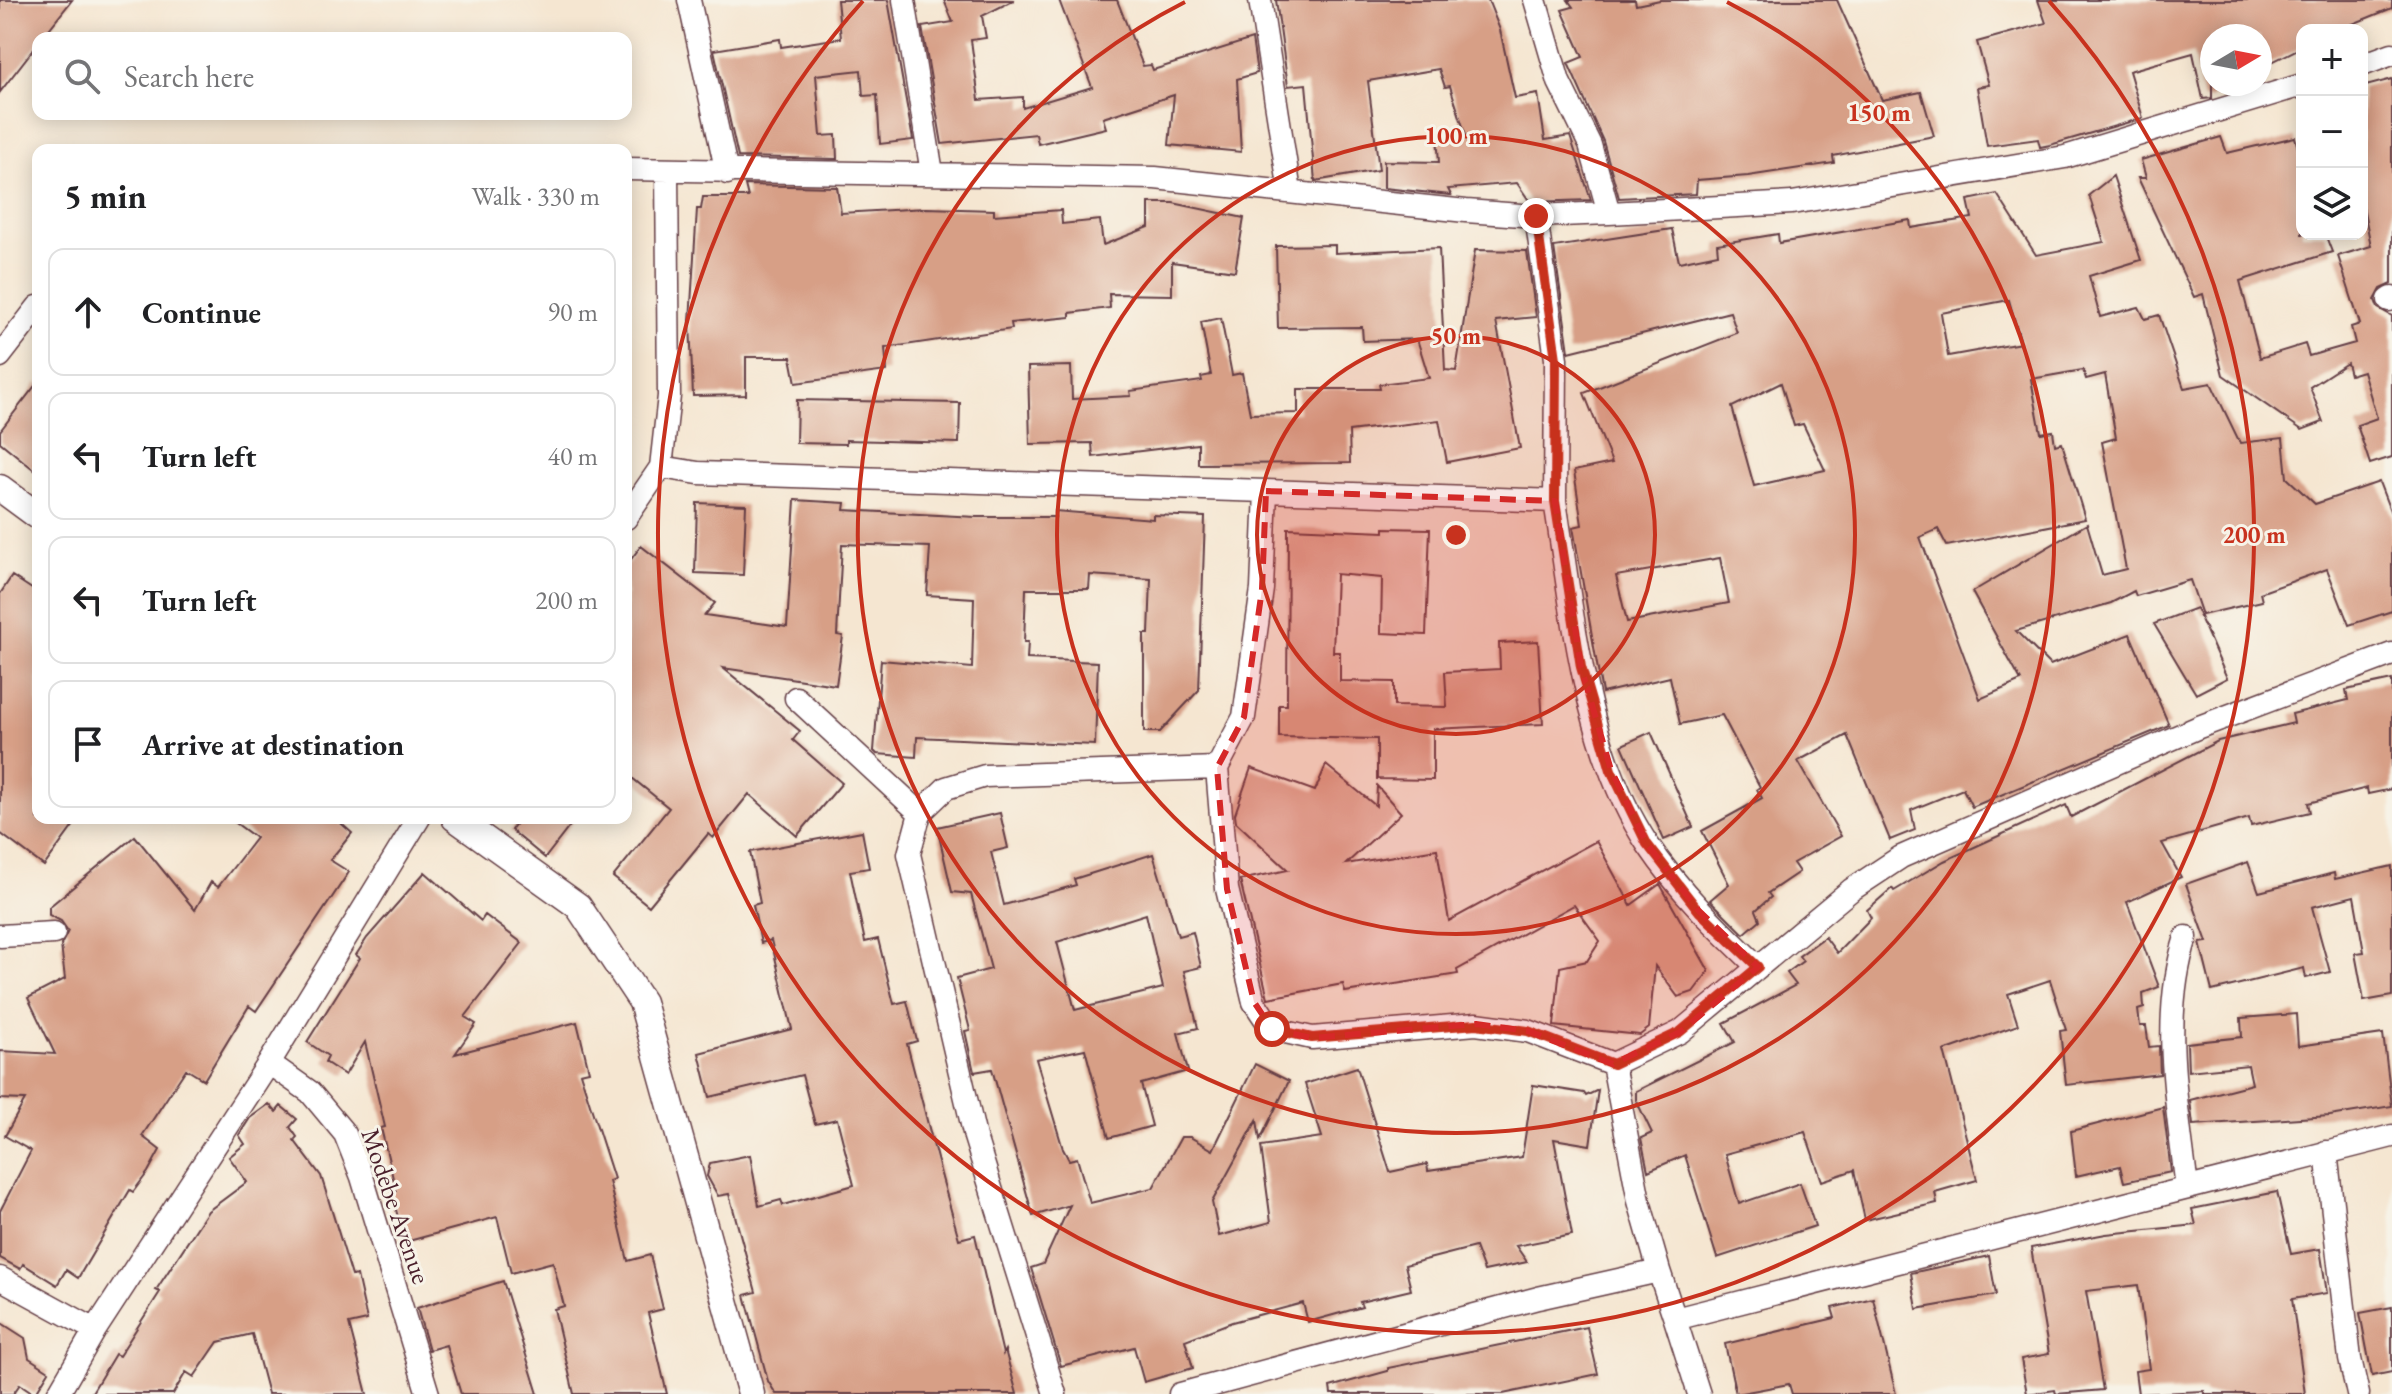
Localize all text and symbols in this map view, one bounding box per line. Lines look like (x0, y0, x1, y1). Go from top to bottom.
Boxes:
north arrow (2200, 24, 2272, 96)
map controls (2296, 24, 2368, 240)
button: + (2296, 24, 2368, 96)
search box (32, 32, 632, 120)
icon: search (60, 54, 104, 98)
text: Search here (124, 57, 254, 96)
button: − (2296, 96, 2368, 168)
text: 150 m (1847, 97, 1911, 128)
text: 100 m (1424, 120, 1488, 151)
button: layers (2296, 168, 2368, 240)
text: 5 min (64, 174, 147, 218)
text: Walk · 330 m (472, 179, 600, 213)
route end (1518, 198, 1554, 234)
icon: ahead (66, 290, 110, 334)
text: Continue (142, 293, 261, 332)
text: 90 m (548, 295, 598, 329)
text: 50 m (1431, 320, 1481, 351)
icon: left (66, 434, 110, 478)
text: Turn left (142, 437, 256, 476)
text: 40 m (548, 439, 598, 473)
text: 200 m (2222, 519, 2286, 550)
centre of rings (1442, 521, 1470, 549)
icon: left (66, 578, 110, 622)
text: Turn left (142, 581, 256, 620)
text: 200 m (535, 583, 598, 617)
icon: arrive (66, 722, 110, 766)
text: Arrive at destination (142, 725, 404, 764)
route start (1254, 1011, 1290, 1047)
street label: Modebe Avenue (353, 1124, 439, 1288)

